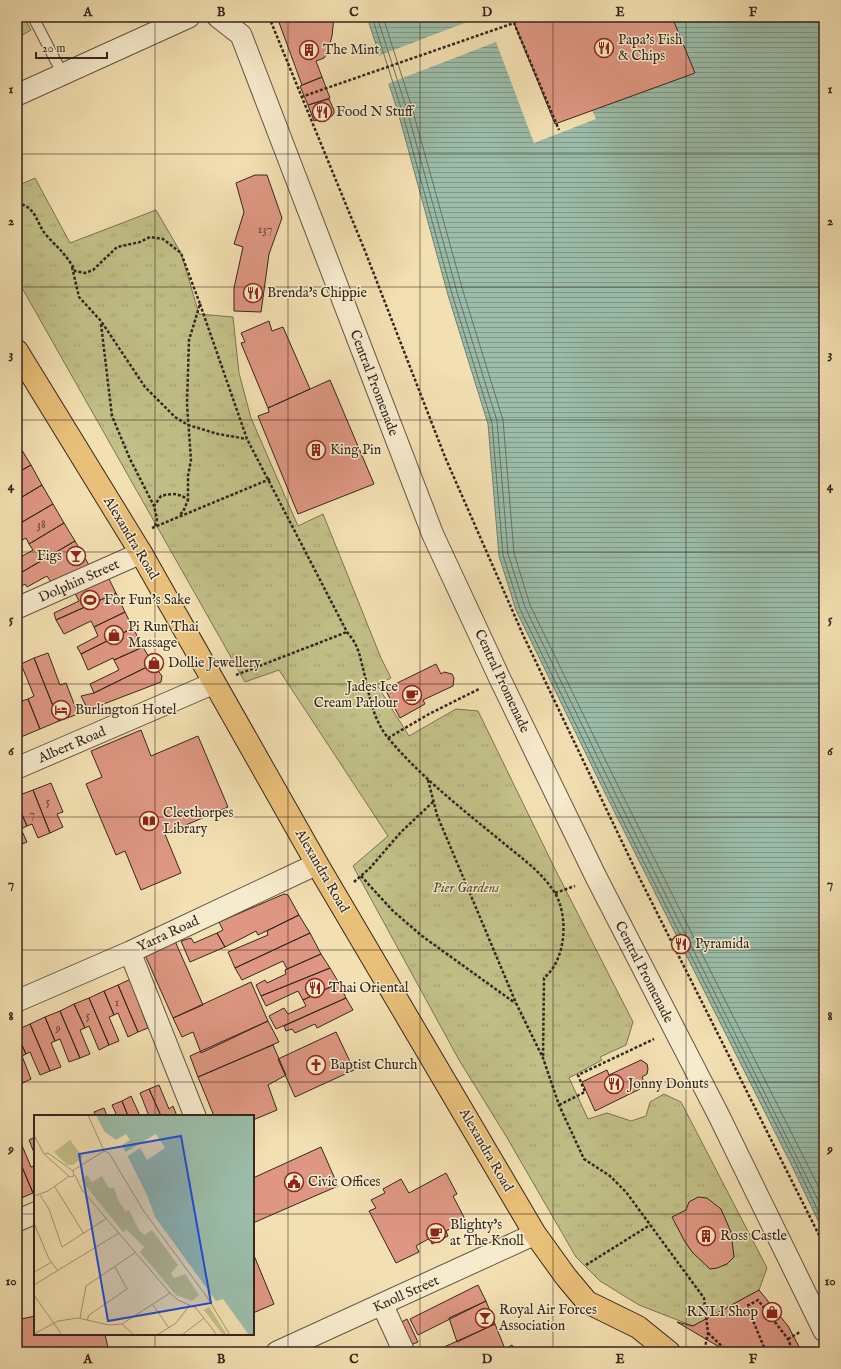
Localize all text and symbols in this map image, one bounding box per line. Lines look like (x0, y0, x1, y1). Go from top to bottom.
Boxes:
text: A (83, 4, 94, 21)
text: B (217, 4, 226, 21)
text: C (349, 4, 359, 21)
text: D (482, 4, 493, 21)
text: E (615, 4, 625, 21)
text: F (749, 4, 758, 21)
place label: Papa's Fish & Chips (618, 31, 683, 65)
scale bar (36, 34, 107, 60)
restaurant icon: Papa's Fish & Chips (593, 37, 615, 59)
building icon: The Mint (298, 39, 320, 61)
text: 20 m (42, 41, 65, 56)
place label: The Mint (323, 41, 379, 59)
text: 1 (9, 81, 14, 98)
text: 1 (828, 81, 833, 98)
restaurant icon: Food N Stuff (311, 101, 333, 123)
place label: Food N Stuff (336, 103, 415, 121)
text: 2 (8, 213, 14, 230)
text: 2 (827, 213, 833, 230)
house number: 137 (258, 222, 272, 237)
restaurant icon: Brenda's Chippie (242, 282, 264, 304)
place label: Brenda's Chippie (267, 284, 368, 302)
street label: Central Promenade (346, 327, 403, 439)
text: 3 (9, 346, 14, 363)
text: 3 (828, 346, 833, 363)
building icon: King Pin (305, 439, 327, 461)
place label: King Pin (330, 441, 382, 459)
text: 4 (8, 478, 15, 495)
text: 4 (827, 478, 834, 495)
street label: Alexandra Road (99, 493, 163, 583)
house number: 38 (36, 517, 46, 532)
bar icon: Figs (65, 545, 87, 567)
place label: Figs (37, 547, 62, 565)
street label: Dolphin Street (36, 555, 122, 607)
sports icon: For Fun's Sake (79, 589, 101, 611)
place label: For Fun's Sake (104, 591, 191, 609)
text: 5 (9, 611, 14, 628)
text: 5 (828, 611, 833, 628)
place label: Pi Run Thai Massage (128, 618, 199, 652)
shop icon: Pi Run Thai Massage (103, 624, 125, 646)
street label: Central Promenade (470, 626, 534, 736)
shop icon: Dollie Jewellery (143, 652, 165, 674)
place label: Dollie Jewellery (168, 654, 261, 672)
place label: Jades Ice Cream Parlour (314, 678, 399, 712)
cafe icon: Jades Ice Cream Parlour (401, 684, 423, 706)
hotel icon: Burlington Hotel (50, 699, 72, 721)
place label: Burlington Hotel (75, 701, 177, 719)
street label: Albert Road (34, 722, 109, 768)
text: 6 (8, 743, 14, 760)
text: 6 (827, 743, 833, 760)
house number: 5 (46, 794, 51, 809)
place label: Cleethorpes Library (163, 804, 233, 838)
house number: 7 (29, 807, 35, 822)
library icon: Cleethorpes Library (138, 810, 160, 832)
street label: Alexandra Road (290, 825, 353, 916)
text: 7 (8, 876, 14, 893)
text: 7 (827, 876, 833, 893)
park label: Pier Gardens (433, 879, 500, 897)
street label: Yarra Road (134, 912, 202, 956)
street label: Central Promenade (611, 918, 678, 1027)
restaurant icon: Pyramida (670, 933, 692, 955)
place label: Pyramida (695, 935, 750, 953)
restaurant icon: Thai Oriental (304, 977, 326, 999)
place label: Thai Oriental (329, 979, 409, 997)
house number: 1 (115, 995, 119, 1010)
text: 8 (8, 1008, 14, 1025)
house number: 5 (86, 1008, 91, 1023)
text: 8 (827, 1008, 833, 1025)
house number: 9 (54, 1021, 61, 1036)
church icon: Baptist Church (305, 1054, 327, 1076)
place label: Baptist Church (330, 1056, 418, 1074)
restaurant icon: Jonny Donuts (603, 1073, 625, 1095)
place label: Jonny Donuts (626, 1075, 709, 1093)
street label: Alexandra Road (454, 1104, 517, 1195)
inset map (34, 1115, 254, 1335)
text: 9 (7, 1141, 14, 1158)
text: 9 (826, 1141, 833, 1158)
public building icon: Civic Offices (283, 1171, 305, 1193)
place label: Civic Offices (308, 1173, 381, 1191)
place label: Blighty's at The Knoll (450, 1216, 524, 1250)
cafe icon: Blighty's at The Knoll (425, 1222, 447, 1244)
building icon: Ross Castle (695, 1225, 717, 1247)
place label: Ross Castle (720, 1227, 788, 1245)
street label: Knoll Street (370, 1271, 442, 1317)
text: 10 (5, 1273, 17, 1290)
text: 10 (824, 1273, 836, 1290)
place label: Royal Air Forces Association (498, 1301, 597, 1335)
shop icon: RNLI Shop (761, 1301, 783, 1323)
place label: RNLI Shop (687, 1303, 758, 1321)
bar icon: Royal Air Forces Association (474, 1307, 496, 1329)
text: A (83, 1351, 94, 1368)
text: B (217, 1351, 226, 1368)
text: C (349, 1351, 359, 1368)
text: D (482, 1351, 493, 1368)
text: E (615, 1351, 625, 1368)
text: F (749, 1351, 758, 1368)

